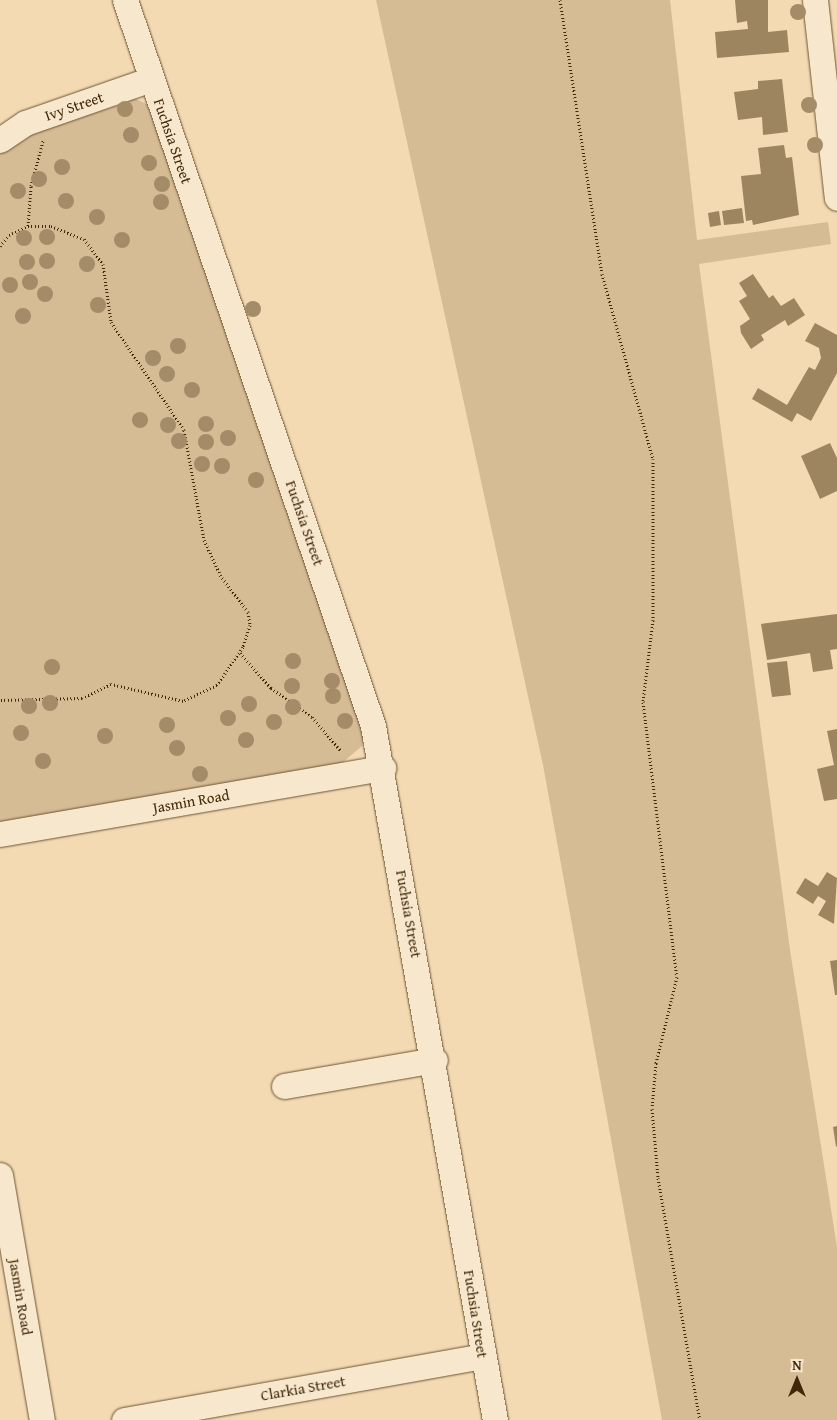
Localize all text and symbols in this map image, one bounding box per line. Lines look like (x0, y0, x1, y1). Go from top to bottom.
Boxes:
street label: Ivy Street (42, 88, 106, 124)
street label: Fuchsia Street (150, 96, 196, 186)
street label: Fuchsia Street (282, 478, 328, 568)
street label: Jasmin Road (151, 785, 231, 817)
street label: Fuchsia Street (392, 869, 426, 959)
street label: Jasmin Road (5, 1257, 37, 1337)
street label: Fuchsia Street (460, 1269, 492, 1359)
north arrow (772, 1355, 822, 1405)
text: N (792, 1355, 802, 1375)
street label: Clarkia Street (259, 1372, 347, 1404)

